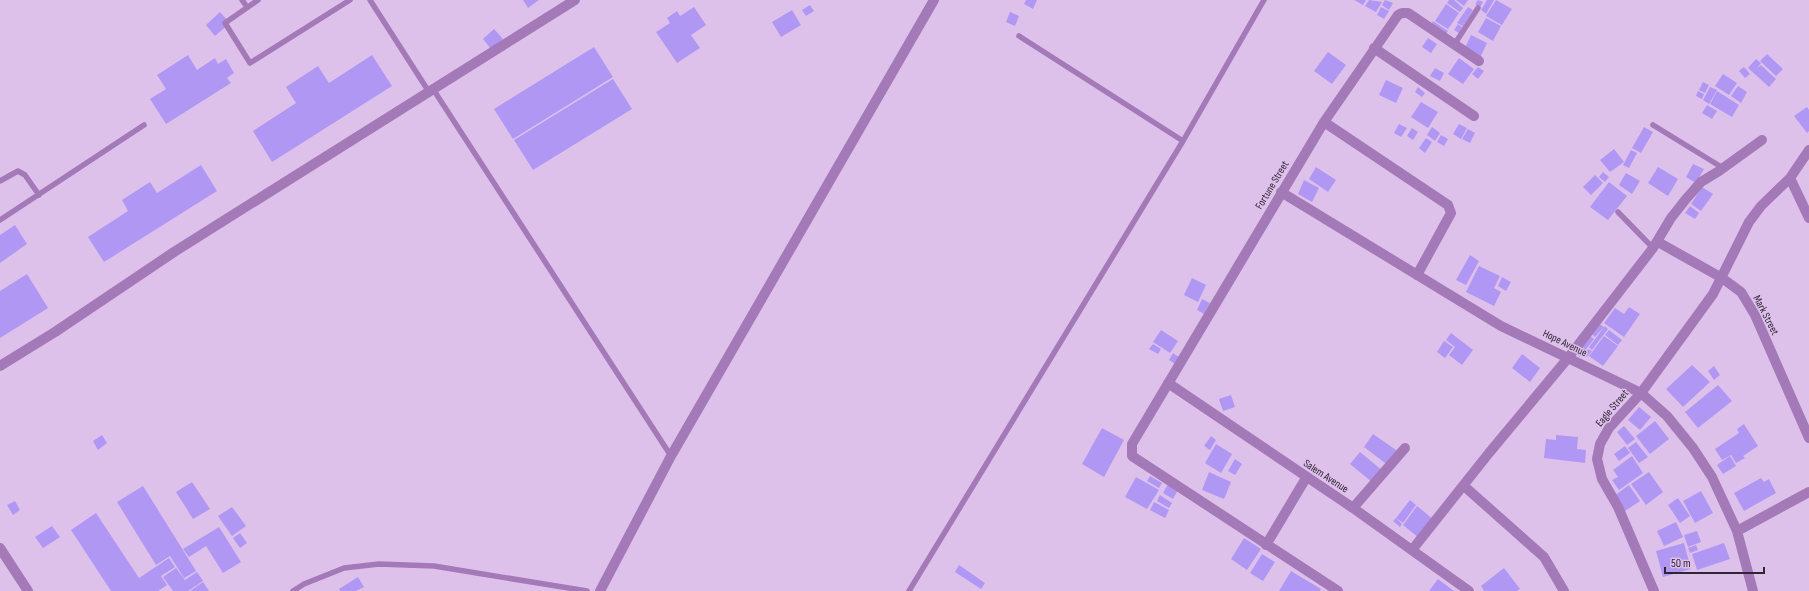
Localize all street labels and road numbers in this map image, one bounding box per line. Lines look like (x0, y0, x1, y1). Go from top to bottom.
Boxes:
street label: Fortune Street (1253, 158, 1292, 211)
street label: Mark Street (1750, 293, 1782, 338)
street label: Hope Avenue (1541, 327, 1589, 359)
street label: Eagle Street (1593, 386, 1632, 429)
street label: Salem Avenue (1301, 457, 1351, 495)

